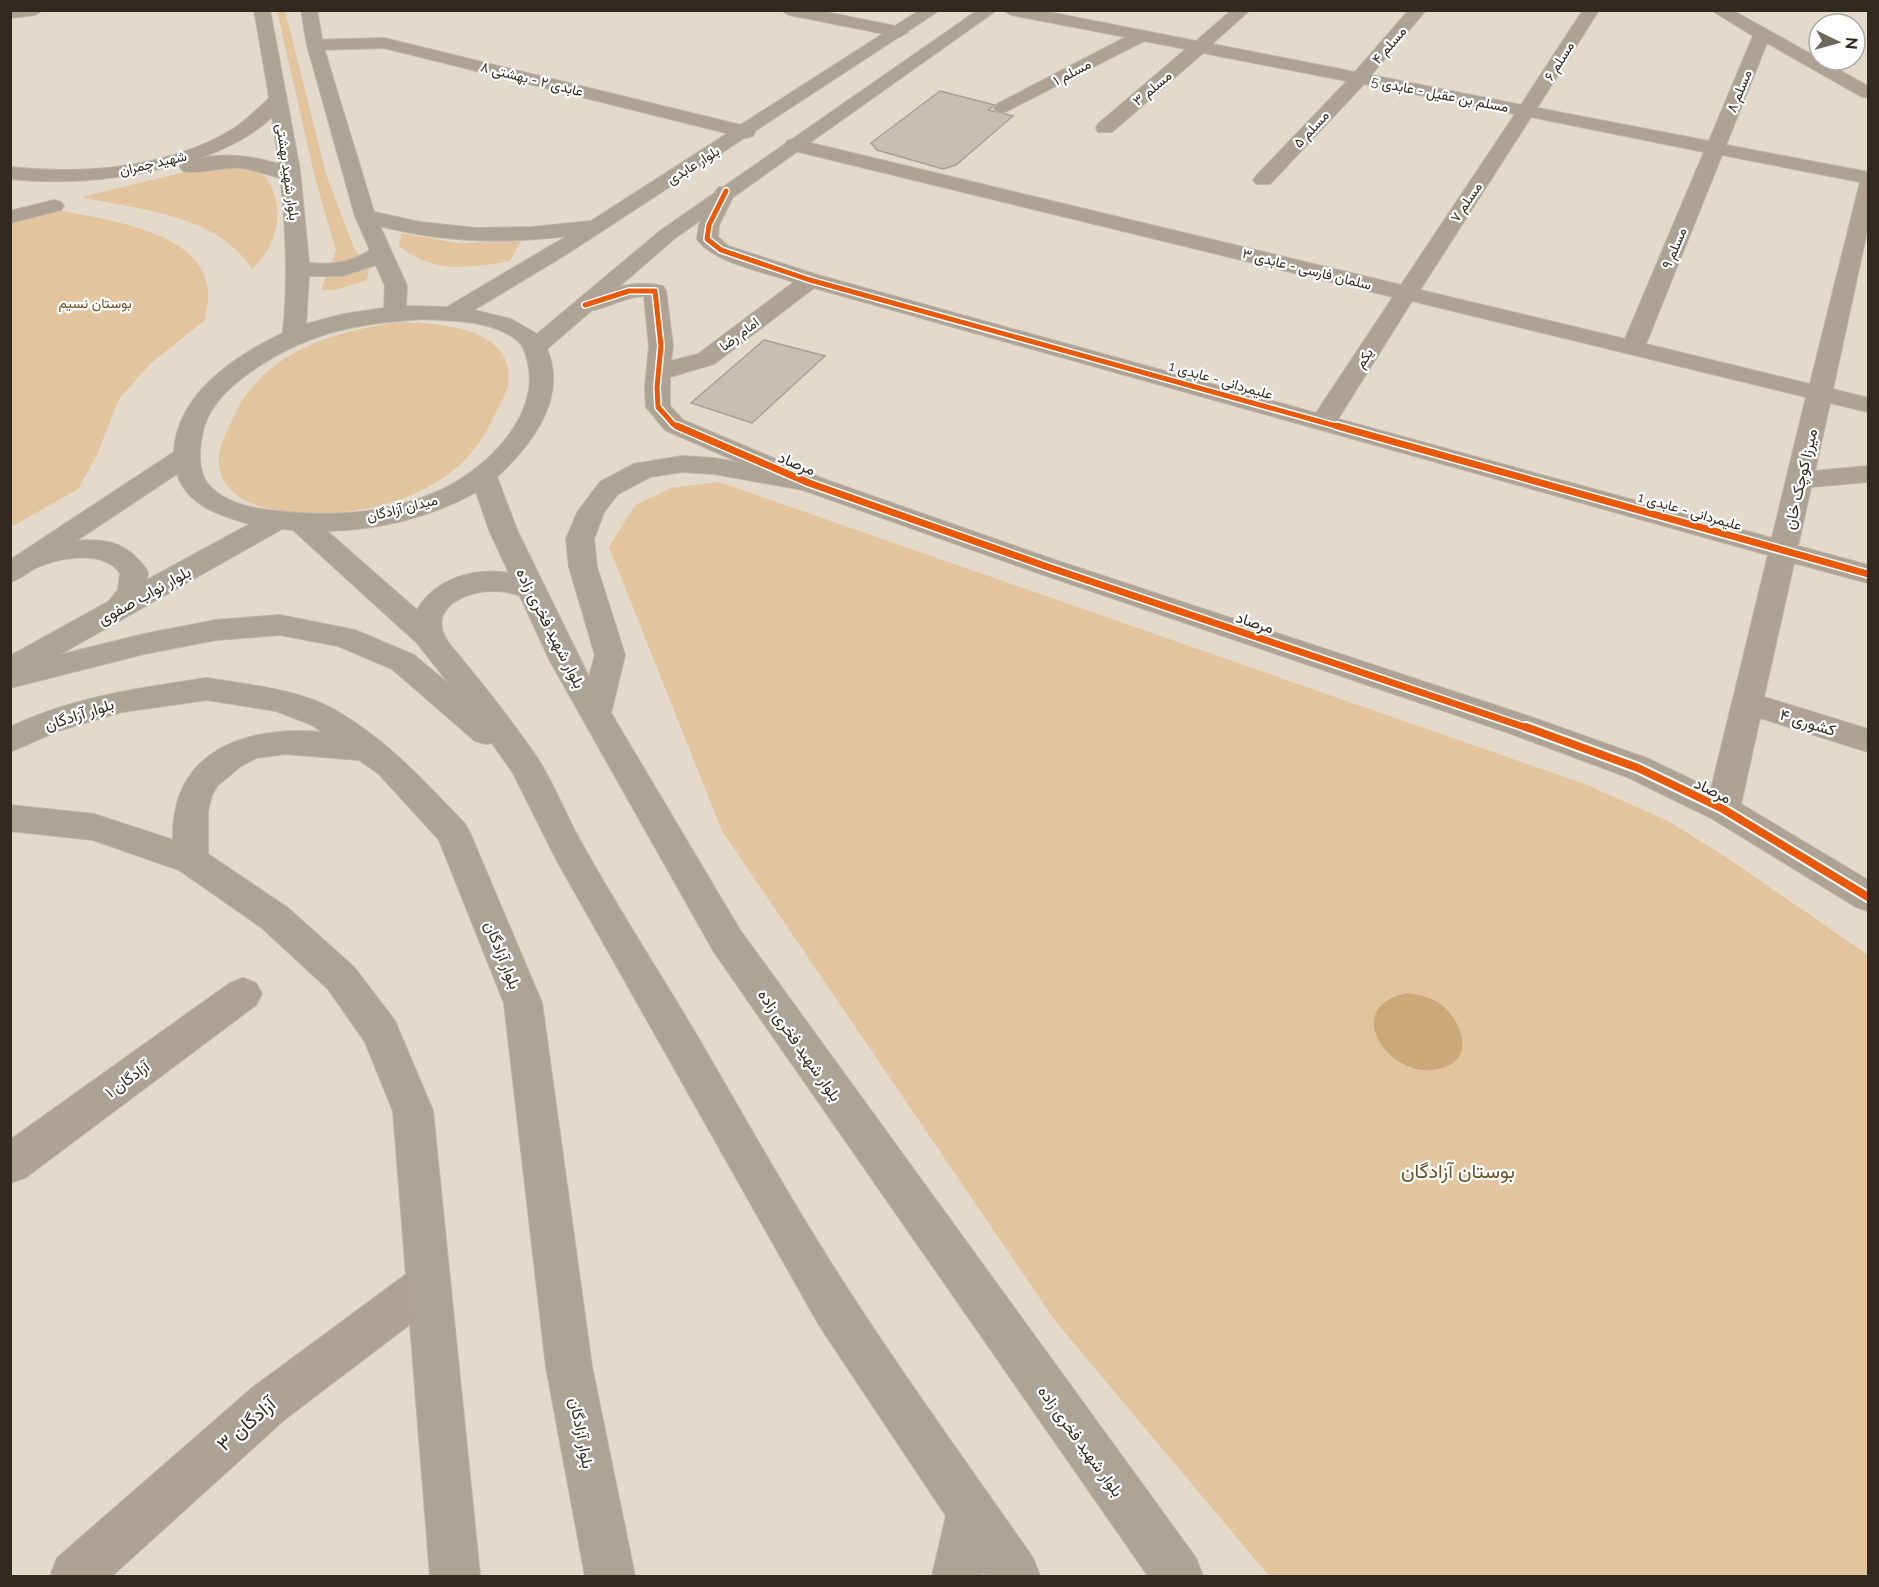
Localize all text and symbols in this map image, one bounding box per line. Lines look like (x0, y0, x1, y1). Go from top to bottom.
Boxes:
north arrow (1807, 12, 1867, 72)
street label: مسلم ۴ (1368, 23, 1410, 68)
text: N (1841, 36, 1861, 50)
street label: مسلم ۶ (1541, 39, 1578, 84)
street label: مسلم ۱ (1050, 55, 1094, 89)
street label: عابدی ۲ - بهشتی ۸ (479, 59, 585, 100)
street label: مسلم ۳ (1129, 67, 1175, 109)
street label: مسلم ۸ (1723, 67, 1756, 115)
street label: مسلم بن عقیل - عابدی 5 (1370, 73, 1510, 116)
street label: مسلم ۵ (1290, 107, 1333, 151)
street label: بلوار شهید بهشتی (272, 123, 303, 222)
street label: بلوار عابدی (664, 143, 723, 188)
street label: شهید چمران (118, 147, 189, 180)
street label: مسلم ۷ (1447, 179, 1486, 225)
street label: مسلم ۹ (1658, 225, 1691, 271)
street label: سلمان فارسی - عابدی ۳ (1241, 245, 1373, 294)
park label: بوستان نسیم (58, 295, 132, 312)
street label: امام رضا (716, 314, 763, 355)
street label: یکم (1352, 345, 1377, 371)
street label: علیمردانی - عابدی 1 (1167, 358, 1275, 403)
street label: میرزا کوچک خان (1780, 427, 1823, 532)
street label: مرصاد (775, 447, 818, 480)
street label: علیمردانی - عابدی 1 (1636, 489, 1744, 534)
street label: میدان آزادگان (365, 491, 439, 526)
street label: بلوار نواب صفوی (94, 562, 195, 630)
street label: بلوار شهید فخری زاده (511, 565, 589, 692)
street label: مرصاد (1233, 607, 1276, 638)
street label: بلوار آزادگان (42, 694, 116, 736)
street label: کشوری ۴ (1777, 705, 1838, 741)
street label: مرصاد (1691, 773, 1734, 808)
street label: بلوار آزادگان (479, 918, 525, 992)
street label: بلوار شهید فخری زاده (753, 986, 845, 1105)
street label: آزادگان ۱ (101, 1056, 155, 1103)
park label: بوستان آزادگان (1401, 1159, 1515, 1184)
street label: بلوار شهید فخری زاده (1033, 1382, 1127, 1501)
street label: آزادگان ۳ (212, 1391, 282, 1457)
street label: بلوار آزادگان (564, 1396, 598, 1470)

